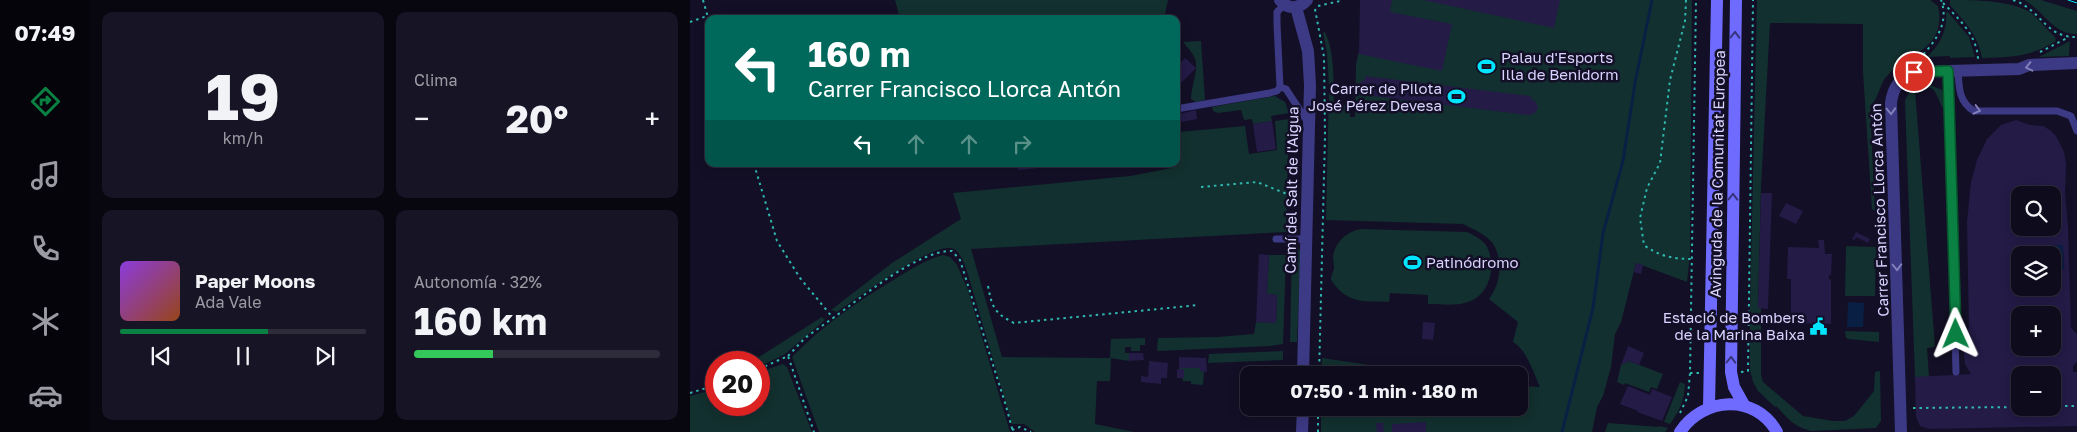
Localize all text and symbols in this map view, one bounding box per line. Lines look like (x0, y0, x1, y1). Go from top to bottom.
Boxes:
text: 07:49 (14, 19, 76, 46)
one-way arrow (1730, 30, 1741, 38)
text: 160 m (808, 33, 910, 75)
icon: left (725, 35, 790, 100)
place label: Palau d'Esports Illa de Benidorm (1501, 48, 1619, 83)
street label: Avinguda de la Comunitat Europea (1706, 50, 1728, 298)
pin (1893, 51, 1935, 93)
text: 19 (206, 56, 280, 134)
sports icon: Palau d'Esports Illa de Benidorm (1477, 56, 1497, 76)
icon: arrive (1900, 58, 1928, 86)
one-way arrow (2024, 61, 2033, 72)
text: Clima (414, 70, 458, 90)
text: Carrer Francisco Llorca Antón (808, 75, 1121, 102)
place label: Carrer de Pilota José Pérez Devesa (1308, 79, 1442, 114)
icon: directions (28, 84, 63, 119)
sports icon: Carrer de Pilota José Pérez Devesa (1446, 87, 1466, 107)
text: 20° (506, 96, 568, 141)
text: − (414, 102, 429, 135)
text: + (645, 102, 660, 135)
street label: Carrer Francisco Llorca Antón (1866, 103, 1892, 317)
one-way arrow (1973, 104, 1981, 115)
street label: Camí del Salt de l'Aigua (1281, 106, 1301, 274)
one-way arrow (1886, 108, 1896, 116)
text: km/h (223, 128, 263, 148)
icon: left (849, 130, 877, 158)
icon: ahead (902, 130, 930, 158)
icon: ahead (955, 130, 983, 158)
icon: right (1008, 130, 1036, 158)
icon: music (28, 158, 63, 193)
map controls (2011, 186, 2061, 416)
button: search (2011, 186, 2061, 236)
one-way arrow (1728, 193, 1738, 200)
icon: phone (28, 231, 63, 266)
button: layers (2011, 246, 2061, 296)
sports icon: Patinódromo (1402, 252, 1422, 272)
place label: Patinódromo (1426, 253, 1518, 271)
one-way arrow (1891, 263, 1902, 271)
text: Paper Moons (195, 269, 315, 292)
text: Autonomía · 32% (414, 272, 542, 292)
text: Ada Vale (195, 292, 261, 312)
text: 160 km (414, 298, 547, 343)
icon: climate (28, 304, 63, 339)
button: + (2011, 306, 2061, 356)
position arrow (1929, 307, 1981, 359)
place label: Estació de Bombers de la Marina Baixa (1663, 308, 1805, 343)
public building icon: Estació de Bombers de la Marina Baixa (1809, 316, 1829, 336)
icon: previous (147, 342, 175, 370)
icon: pause (229, 342, 257, 370)
icon: next (311, 342, 339, 370)
speed limit sign: 20 (705, 351, 770, 416)
one-way arrow (1726, 355, 1736, 363)
button: − (2011, 366, 2061, 416)
icon: car (28, 378, 63, 413)
text: 07:50 · 1 min · 180 m (1290, 379, 1478, 402)

